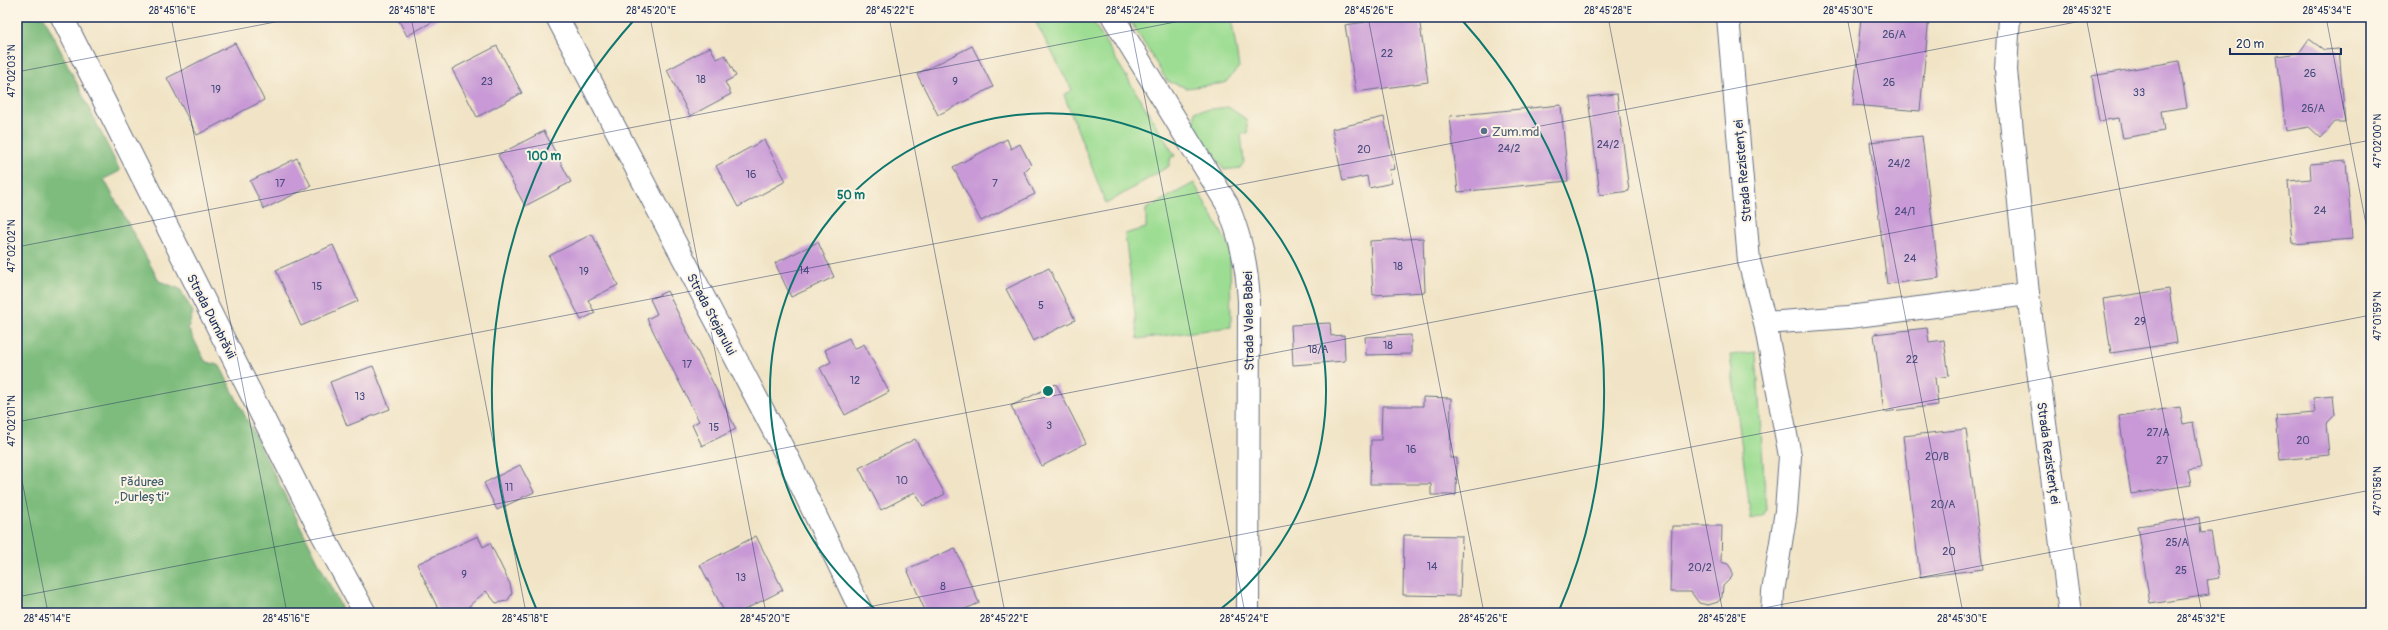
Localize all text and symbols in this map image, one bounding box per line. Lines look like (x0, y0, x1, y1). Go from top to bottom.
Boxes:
text: 28°45'16"E (148, 5, 196, 17)
text: 28°45'18"E (389, 5, 435, 17)
text: 28°45'20"E (626, 5, 676, 17)
text: 28°45'22"E (866, 5, 914, 17)
text: 28°45'24"E (1106, 5, 1154, 17)
text: 28°45'26"E (1345, 5, 1393, 17)
text: 28°45'28"E (1584, 5, 1632, 17)
text: 28°45'30"E (1823, 5, 1873, 17)
text: 28°45'32"E (2063, 5, 2111, 17)
text: 28°45'34"E (2303, 5, 2351, 17)
house number: 26/A (1882, 28, 1906, 41)
scale bar (2230, 30, 2341, 56)
text: 20 m (2236, 37, 2265, 52)
text: 47°02'03"N (6, 44, 18, 98)
house number: 22 (1381, 47, 1393, 60)
house number: 26 (2304, 67, 2316, 80)
house number: 18 (696, 73, 706, 86)
house number: 23 (481, 75, 493, 88)
house number: 9 (952, 75, 958, 88)
house number: 26 (1883, 76, 1895, 89)
house number: 19 (211, 83, 221, 96)
house number: 33 (2133, 86, 2145, 99)
house number: 26/A (2301, 102, 2325, 115)
text: 47°02'00"N (2372, 114, 2384, 168)
street label: Strada Rezistenței (1731, 119, 1755, 223)
place label: Zum.md (1492, 124, 1539, 140)
marker: Zum.md (1479, 126, 1489, 136)
house number: 24/2 (1597, 138, 1619, 151)
house number: 24/2 (1498, 142, 1520, 155)
house number: 20 (1357, 143, 1371, 156)
text: 100 m (527, 149, 562, 164)
house number: 24/2 (1888, 157, 1910, 170)
house number: 16 (746, 168, 756, 181)
house number: 17 (275, 177, 285, 190)
house number: 7 (992, 177, 998, 190)
text: 50 m (837, 188, 865, 203)
house number: 24 (2314, 204, 2327, 217)
house number: 24/1 (1895, 205, 1915, 218)
text: 47°02'02"N (6, 219, 18, 273)
house number: 24 (1904, 252, 1917, 265)
house number: 18 (1393, 260, 1403, 273)
house number: 14 (799, 264, 810, 277)
house number: 19 (579, 265, 589, 278)
street label: Strada Stejarului (683, 271, 739, 358)
street label: Strada Valea Babei (1240, 271, 1258, 371)
street label: Strada Dumbrăvii (183, 272, 239, 361)
house number: 15 (312, 280, 322, 293)
text: 47°01'59"N (2372, 291, 2384, 341)
house number: 5 (1038, 299, 1044, 312)
house number: 29 (2134, 315, 2146, 328)
house number: 18 (1383, 339, 1393, 352)
house number: 18/A (1308, 343, 1328, 356)
house number: 22 (1906, 353, 1918, 366)
house number: 17 (682, 358, 692, 371)
house number: 12 (850, 374, 860, 387)
centre of rings (1041, 384, 1055, 398)
house number: 13 (355, 390, 365, 403)
text: 47°02'01"N (6, 395, 18, 447)
street label: Strada Rezistenței (2033, 401, 2063, 505)
house number: 3 (1046, 419, 1052, 432)
house number: 15 (709, 421, 719, 434)
house number: 27/A (2146, 426, 2170, 439)
house number: 20 (2296, 434, 2310, 447)
house number: 16 (1406, 443, 1416, 456)
house number: 20/B (1925, 450, 1949, 463)
house number: 27 (2156, 454, 2168, 467)
text: 47°01'58"N (2372, 466, 2384, 516)
park label: Pădurea „Durlești” (115, 474, 169, 505)
house number: 10 (896, 474, 908, 487)
house number: 11 (505, 481, 513, 494)
house number: 20/A (1931, 498, 1955, 511)
house number: 25/A (2165, 536, 2189, 549)
house number: 20 (1942, 545, 1956, 558)
house number: 14 (1427, 560, 1438, 573)
house number: 20/2 (1688, 561, 1712, 574)
house number: 25 (2175, 564, 2187, 577)
house number: 9 (461, 568, 467, 581)
house number: 13 (736, 571, 746, 584)
house number: 8 (940, 580, 946, 593)
text: 28°45'14"E (23, 613, 71, 625)
text: 28°45'16"E (262, 613, 310, 625)
text: 28°45'18"E (502, 613, 548, 625)
text: 28°45'20"E (740, 613, 790, 625)
text: 28°45'22"E (980, 613, 1028, 625)
text: 28°45'24"E (1220, 613, 1268, 625)
text: 28°45'26"E (1459, 613, 1507, 625)
text: 28°45'28"E (1698, 613, 1746, 625)
text: 28°45'30"E (1937, 613, 1987, 625)
text: 28°45'32"E (2177, 613, 2225, 625)

